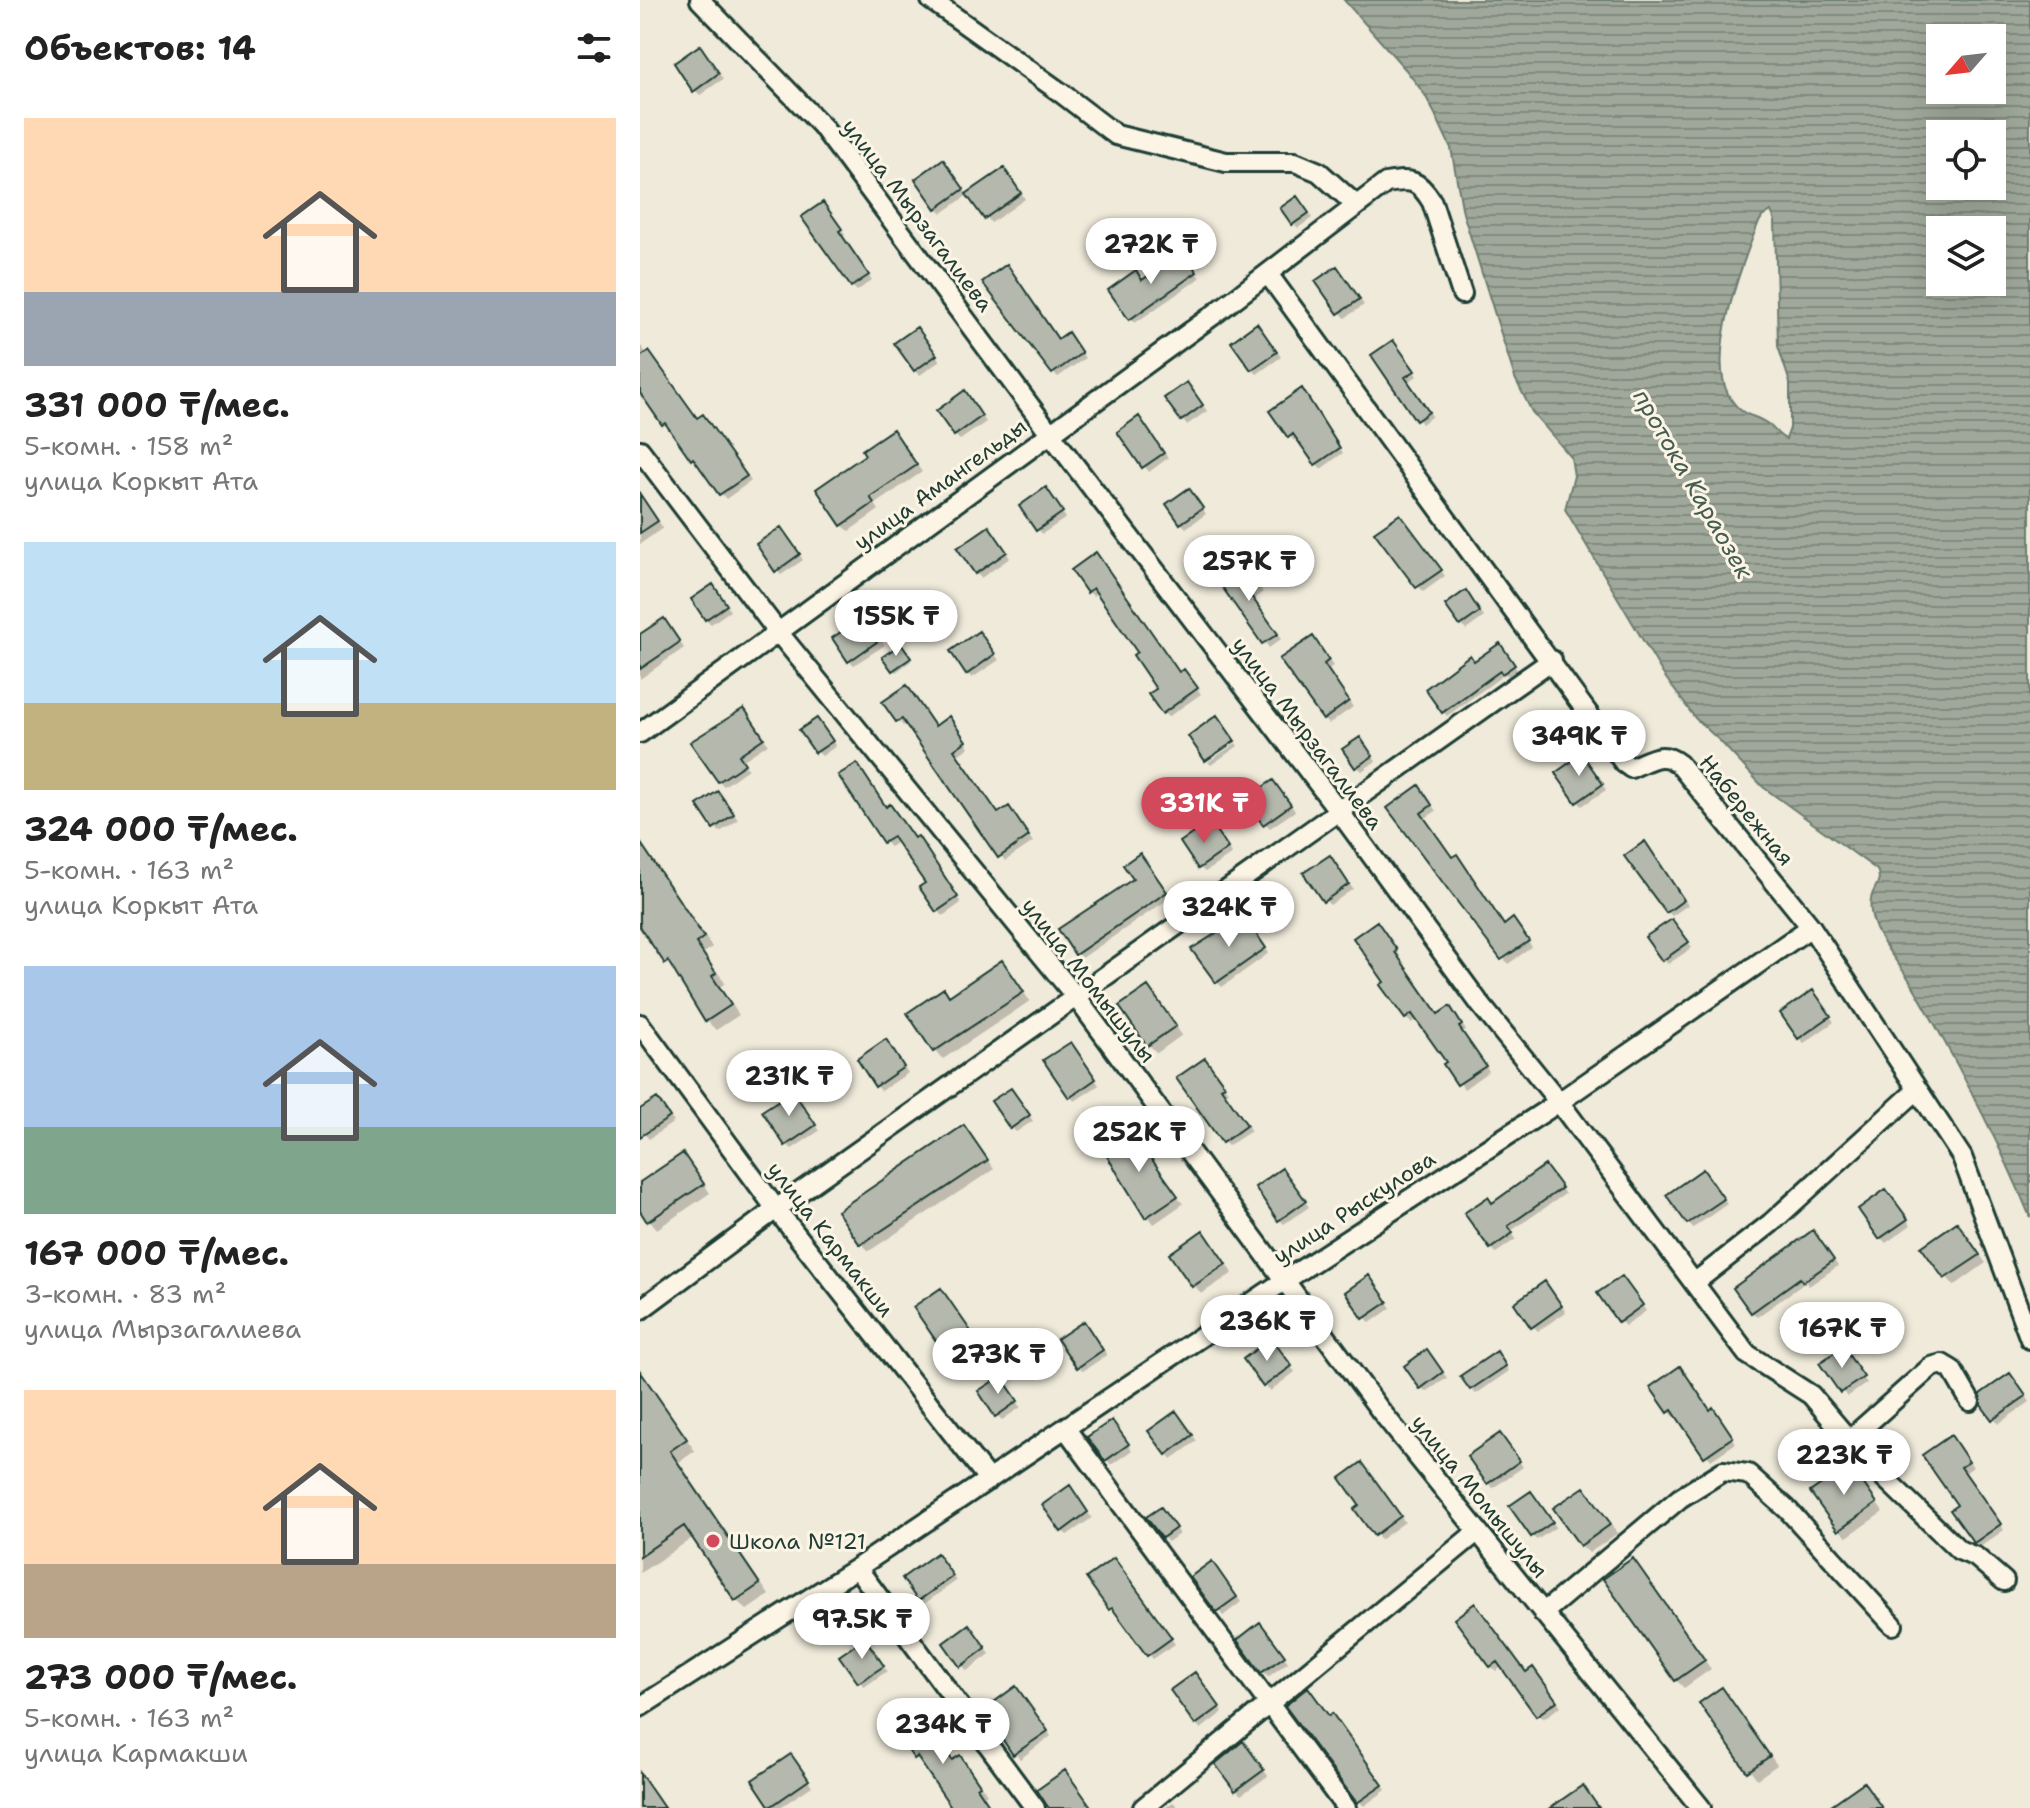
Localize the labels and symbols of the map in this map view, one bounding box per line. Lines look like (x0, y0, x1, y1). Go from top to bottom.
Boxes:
north arrow (1926, 24, 2006, 104)
street label: улица Мырзагалиева (835, 113, 1000, 318)
pin: 272K ₸ (1086, 218, 1216, 286)
water label: протока Караозек (1626, 383, 1761, 586)
street label: улица Амангельды (848, 412, 1033, 557)
pin: 257K ₸ (1184, 535, 1314, 603)
pin: 155K ₸ (831, 590, 961, 658)
street label: улица Мырзагалиева (1225, 631, 1390, 836)
pin: 349K ₸ (1514, 710, 1644, 778)
street label: Набережная (1693, 749, 1800, 872)
pin: 331K ₸ (1139, 777, 1269, 845)
pin: 324K ₸ (1164, 881, 1294, 949)
street label: улица Момышулы (1015, 892, 1162, 1069)
pin: 231K ₸ (724, 1050, 854, 1118)
pin: 252K ₸ (1074, 1106, 1204, 1174)
street label: улица Рыскулова (1268, 1144, 1441, 1271)
street label: улица Кармакши (761, 1156, 900, 1323)
pin: 236K ₸ (1202, 1295, 1332, 1363)
pin: 167K ₸ (1777, 1302, 1907, 1370)
pin: 273K ₸ (933, 1328, 1063, 1396)
street label: улица Момышулы (1405, 1409, 1554, 1584)
pin: 223K ₸ (1779, 1429, 1909, 1497)
place label: Школа №121 (729, 1527, 866, 1556)
marker: Школа №121 (704, 1532, 722, 1550)
pin: 97.5K ₸ (788, 1593, 936, 1661)
pin: 234K ₸ (878, 1698, 1008, 1766)

